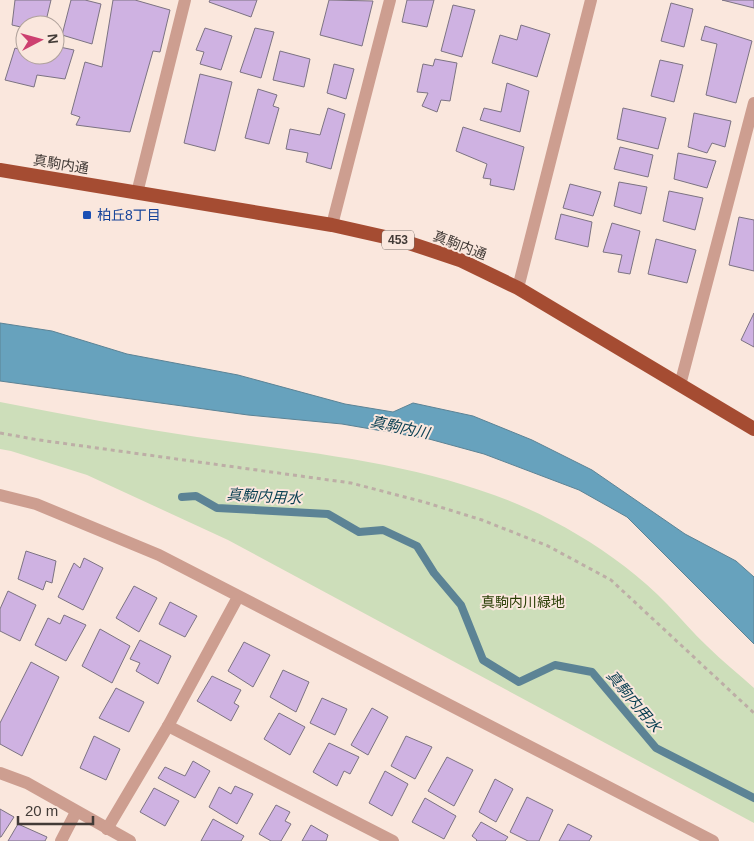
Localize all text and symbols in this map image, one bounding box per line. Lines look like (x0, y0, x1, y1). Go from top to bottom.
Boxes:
north arrow (15, 15, 65, 65)
text: N (44, 33, 61, 45)
street label: 真駒内通 (32, 152, 90, 176)
place label: 柏丘8丁目 (97, 207, 161, 223)
marker: 柏丘8丁目 (81, 209, 93, 221)
street label: 真駒内通 (431, 227, 489, 263)
road number: 453 (382, 230, 414, 250)
water label: 真駒内川 (369, 412, 433, 442)
water label: 真駒内用水 (226, 486, 304, 507)
park label: 真駒内川緑地 (481, 594, 565, 610)
water label: 真駒内用水 (603, 667, 666, 737)
scale bar (18, 794, 92, 826)
text: 20 m (25, 802, 58, 819)

